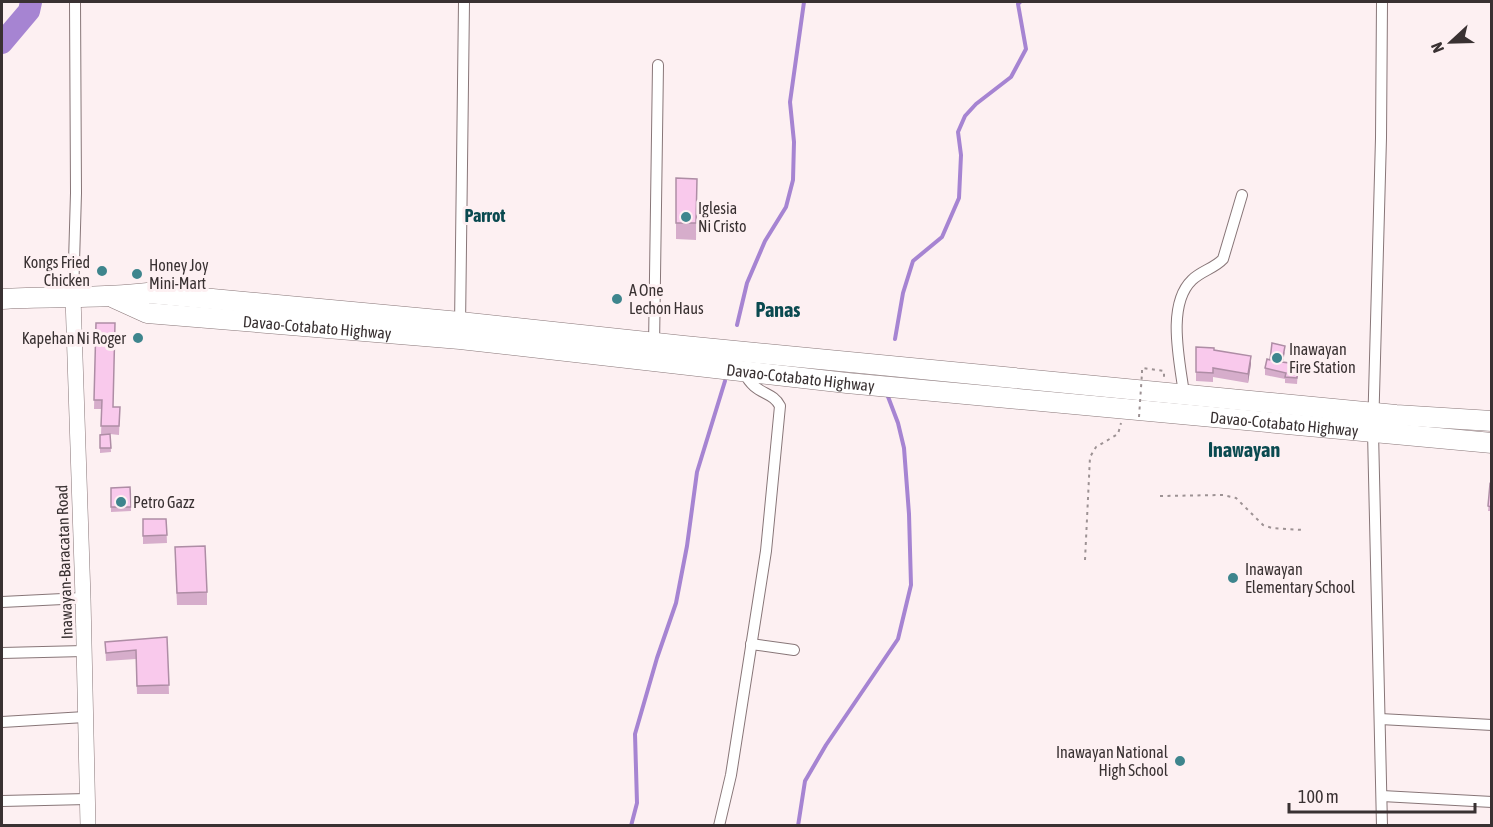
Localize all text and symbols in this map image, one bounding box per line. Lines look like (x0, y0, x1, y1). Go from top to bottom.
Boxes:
north arrow (1421, 12, 1481, 72)
text: N (1427, 40, 1447, 55)
place label: Iglesia Ni Cristo (698, 199, 747, 235)
district label: Parrot (464, 205, 506, 226)
marker: Iglesia Ni Cristo (679, 210, 693, 224)
place label: Kongs Fried Chicken (23, 253, 90, 289)
place label: Honey Joy Mini-Mart (149, 256, 209, 292)
marker: Kongs Fried Chicken (95, 264, 109, 278)
marker: Honey Joy Mini-Mart (130, 267, 144, 281)
place label: A One Lechon Haus (629, 281, 704, 317)
marker: A One Lechon Haus (610, 292, 624, 306)
district label: Panas (756, 298, 800, 321)
street label: Davao-Cotabato Highway (242, 312, 393, 343)
place label: Kapehan Ni Roger (22, 329, 126, 348)
marker: Kapehan Ni Roger (131, 331, 145, 345)
place label: Inawayan Fire Station (1289, 340, 1356, 376)
marker: Inawayan Fire Station (1270, 351, 1284, 365)
street label: Davao-Cotabato Highway (725, 360, 876, 396)
street label: Davao-Cotabato Highway (1209, 408, 1360, 441)
district label: Inawayan (1208, 438, 1280, 461)
street label: Inawayan-Baracatan Road (52, 484, 77, 640)
place label: Petro Gazz (133, 493, 195, 511)
marker: Petro Gazz (114, 495, 128, 509)
place label: Inawayan Elementary School (1245, 560, 1356, 597)
marker: Inawayan Elementary School (1226, 571, 1240, 585)
place label: Inawayan National High School (1056, 743, 1169, 780)
marker: Inawayan National High School (1173, 754, 1187, 768)
scale bar (1289, 776, 1475, 814)
text: 100 m (1298, 786, 1339, 807)

